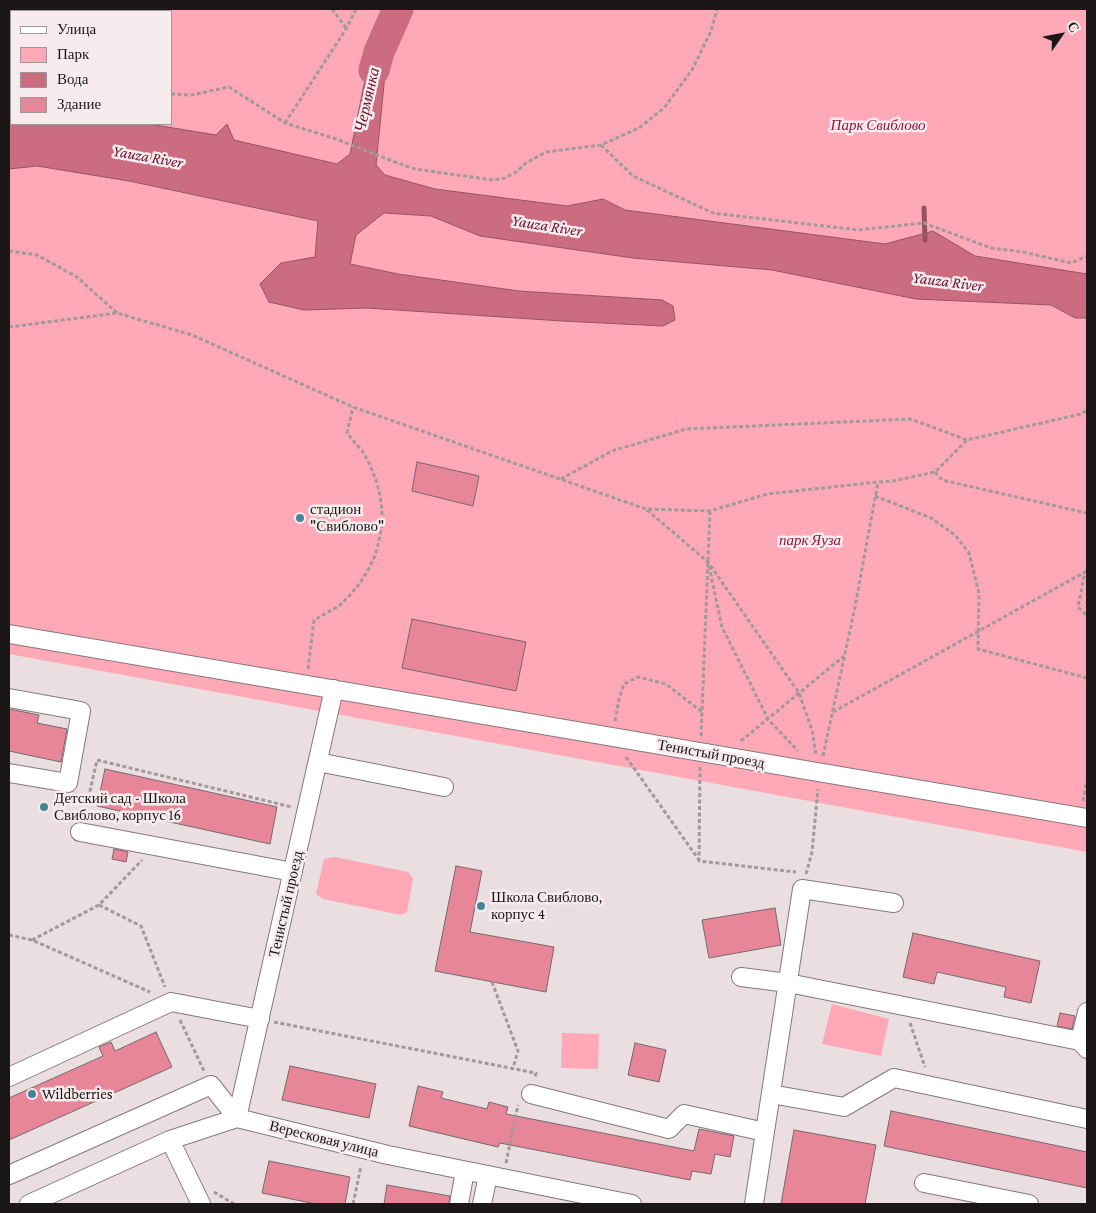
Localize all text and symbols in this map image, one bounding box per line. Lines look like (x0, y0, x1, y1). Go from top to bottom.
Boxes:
legend (10, 10, 172, 125)
north arrow (1036, 10, 1086, 60)
text: С (1064, 18, 1083, 35)
text: Улица (57, 21, 96, 37)
text: Парк (57, 46, 89, 62)
water label: Чермянка (350, 66, 384, 134)
text: Вода (57, 71, 88, 87)
text: Здание (57, 96, 101, 112)
park label: Парк Свиблово (831, 116, 925, 134)
water label: Yauza River (111, 141, 185, 173)
water label: Yauza River (511, 211, 583, 241)
water label: Yauza River (912, 268, 984, 296)
place label: стадион "Свиблово" (310, 500, 384, 535)
marker: стадион "Свиблово" (294, 512, 306, 524)
park label: парк Яуза (779, 531, 841, 549)
street label: Тенистый проезд (656, 736, 766, 772)
place label: Детский сад - Школа Свиблово, корпус 16 (54, 789, 186, 824)
marker: Детский сад - Школа Свиблово, корпус 16 (38, 801, 50, 813)
street label: Тенистый проезд (265, 849, 307, 959)
place label: Школа Свиблово, корпус 4 (491, 888, 602, 923)
marker: Школа Свиблово, корпус 4 (475, 900, 487, 912)
place label: Wildberries (42, 1085, 113, 1103)
marker: Wildberries (26, 1088, 38, 1100)
street label: Вересковая улица (267, 1117, 381, 1161)

